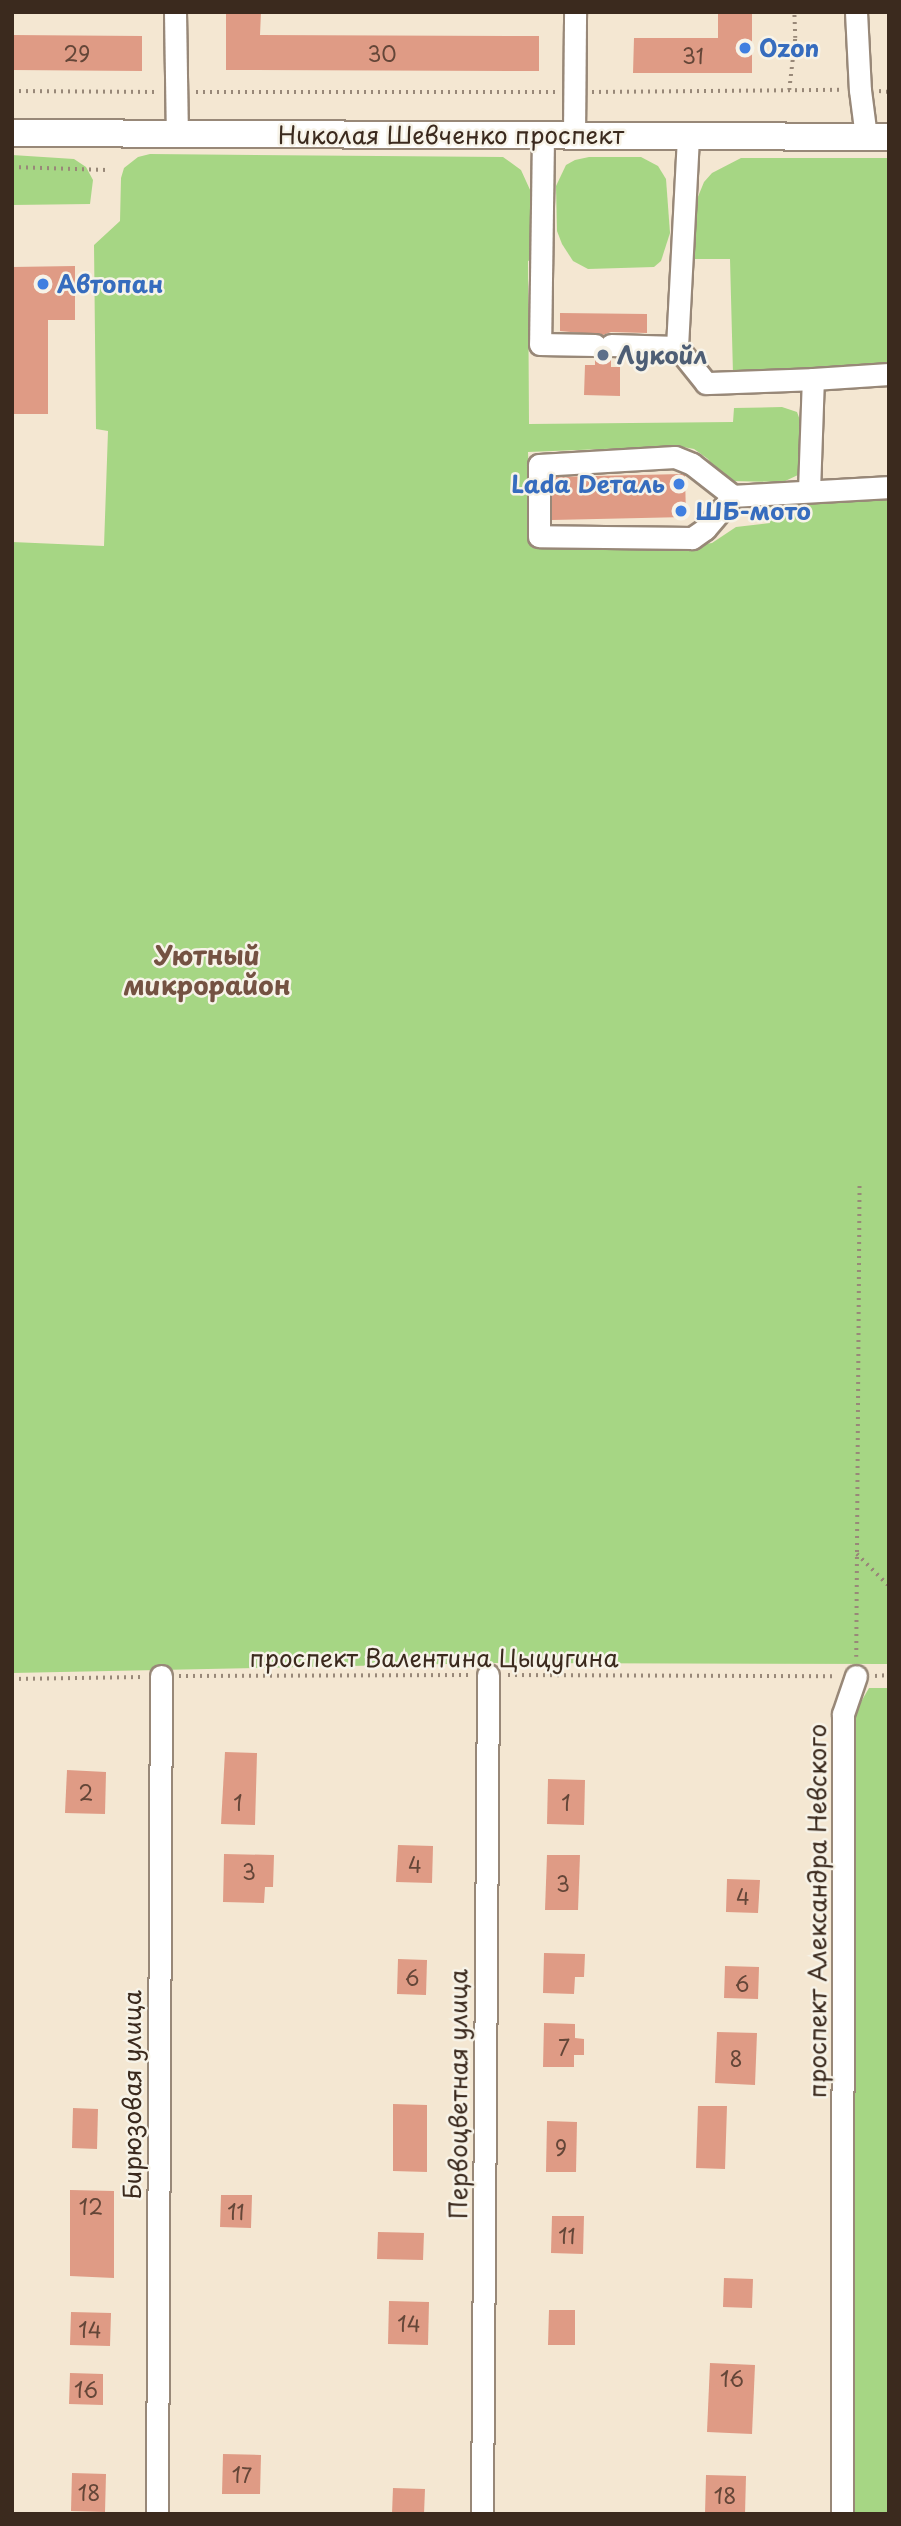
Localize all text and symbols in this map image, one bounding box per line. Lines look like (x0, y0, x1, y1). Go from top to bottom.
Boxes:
place label: Ozon (759, 34, 819, 62)
house number: 29 (64, 40, 90, 66)
house number: 30 (367, 40, 397, 66)
marker: Ozon (737, 40, 753, 56)
house number: 31 (682, 42, 704, 68)
street label: Николая Шевченко проспект (278, 121, 624, 149)
place label: Автопан (57, 270, 163, 298)
marker: Автопан (35, 276, 51, 292)
place label: Лукойл (617, 341, 707, 369)
marker: Лукойл (595, 347, 611, 363)
place label: Lada Dеталь (510, 470, 665, 498)
marker: Lada Dеталь (671, 476, 687, 492)
place label: ШБ-мото (695, 497, 811, 525)
marker: ШБ-мото (673, 503, 689, 519)
district label: Уютный микрорайон (123, 939, 291, 1000)
street label: проспект Валентина Цыцугина (248, 1644, 620, 1672)
street label: проспект Александра Невского (803, 1723, 831, 2099)
house number: 2 (79, 1779, 93, 1805)
house number: 1 (233, 1789, 243, 1815)
house number: 1 (561, 1789, 571, 1815)
house number: 4 (408, 1851, 422, 1877)
house number: 3 (242, 1858, 256, 1884)
house number: 3 (556, 1870, 570, 1896)
house number: 4 (736, 1883, 750, 1909)
house number: 6 (405, 1964, 419, 1990)
street label: Первоцветная улица (444, 1968, 472, 2220)
house number: 6 (735, 1970, 749, 1996)
street label: Бирюзовая улица (118, 1990, 146, 2200)
house number: 7 (558, 2034, 570, 2060)
house number: 8 (729, 2045, 743, 2071)
house number: 9 (555, 2134, 567, 2160)
house number: 12 (79, 2193, 103, 2219)
house number: 11 (227, 2198, 245, 2224)
house number: 11 (558, 2222, 576, 2248)
house number: 14 (397, 2310, 421, 2336)
house number: 14 (78, 2316, 102, 2342)
house number: 16 (720, 2365, 744, 2391)
house number: 16 (74, 2376, 98, 2402)
house number: 17 (232, 2461, 252, 2487)
house number: 18 (78, 2479, 100, 2505)
house number: 18 (714, 2482, 736, 2508)

